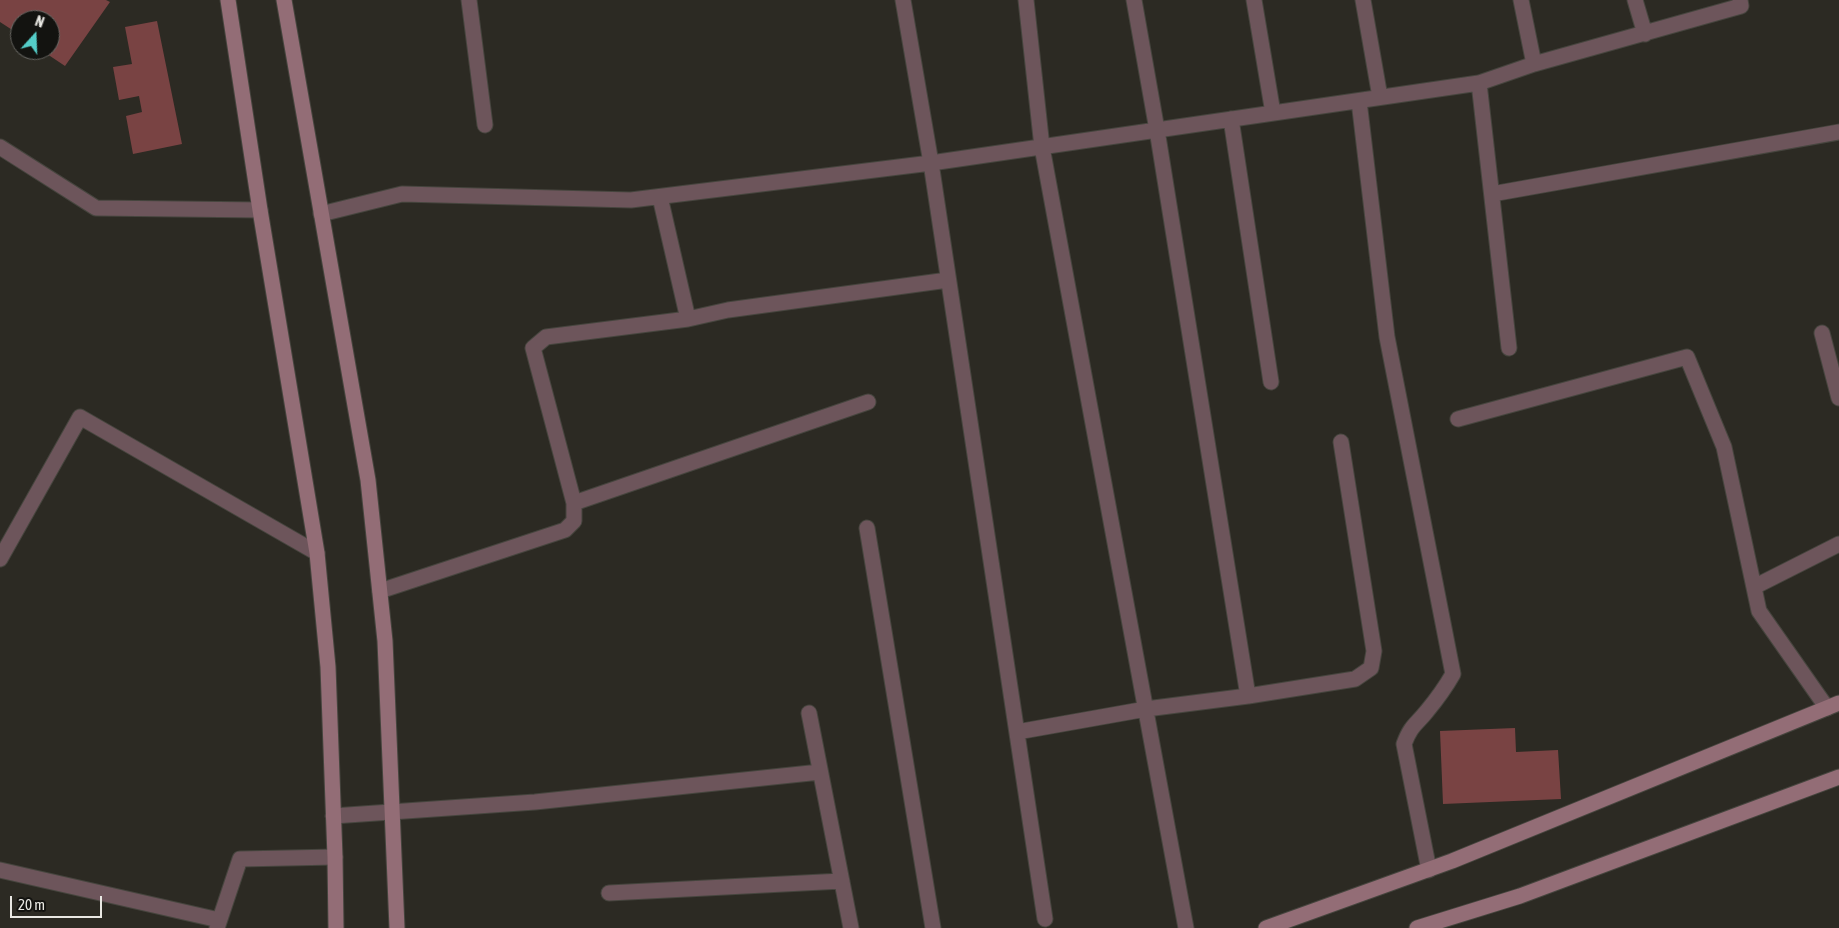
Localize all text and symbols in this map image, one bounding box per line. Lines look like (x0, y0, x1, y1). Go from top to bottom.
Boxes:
north arrow (10, 10, 60, 60)
text: N (33, 13, 46, 31)
scale bar (12, 886, 105, 918)
text: 20 m (18, 896, 45, 913)

